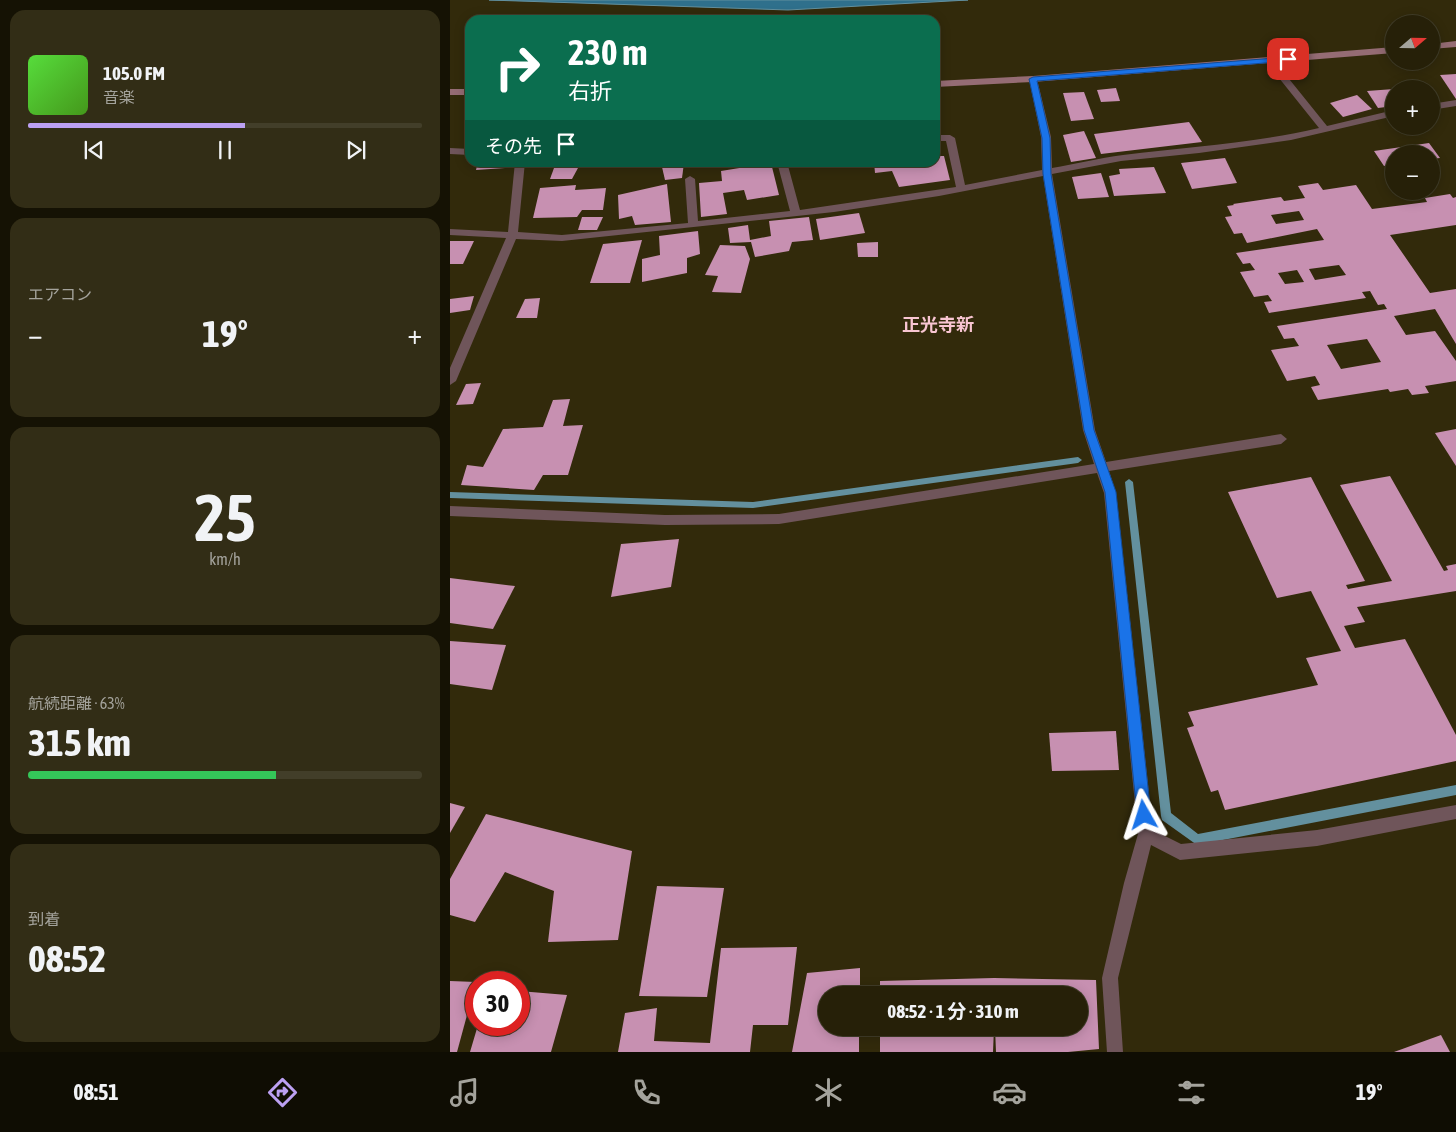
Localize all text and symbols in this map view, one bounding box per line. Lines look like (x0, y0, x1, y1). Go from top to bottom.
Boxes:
north arrow (1385, 15, 1440, 70)
map controls (1385, 15, 1440, 200)
text: 230 m (568, 32, 647, 72)
icon: right (485, 35, 550, 100)
pin (1267, 38, 1309, 80)
icon: arrive (1274, 45, 1302, 73)
text: 105.0 FM (103, 62, 165, 84)
text: 右折 (568, 78, 612, 104)
button: + (1385, 80, 1440, 135)
text: 音楽 (103, 88, 135, 106)
icon: arrive (552, 130, 580, 158)
text: その先 (485, 135, 542, 157)
icon: previous (80, 136, 108, 164)
icon: pause (211, 136, 239, 164)
icon: next (342, 136, 370, 164)
button: − (1385, 145, 1440, 200)
text: エアコン (28, 285, 92, 303)
text: 19° (202, 312, 248, 355)
district label: 正光寺新 (902, 314, 974, 335)
text: − (28, 318, 43, 350)
text: + (407, 318, 422, 350)
text: 25 (194, 480, 256, 555)
text: km/h (209, 550, 241, 568)
text: 航続距離 · 63% (28, 694, 125, 712)
text: 315 km (28, 721, 131, 764)
position arrow (1117, 788, 1169, 840)
text: 到着 (28, 910, 60, 928)
text: 08:52 (28, 937, 106, 980)
speed limit sign: 30 (465, 971, 530, 1036)
text: 08:52 · 1 分 · 310 m (887, 1000, 1019, 1022)
icon: directions (265, 1075, 300, 1110)
icon: music (447, 1075, 482, 1110)
icon: phone (629, 1075, 664, 1110)
icon: climate (811, 1075, 846, 1110)
icon: car (992, 1075, 1027, 1110)
icon: filters (1174, 1075, 1209, 1110)
text: 08:51 (73, 1079, 119, 1105)
text: 19° (1356, 1079, 1383, 1105)

